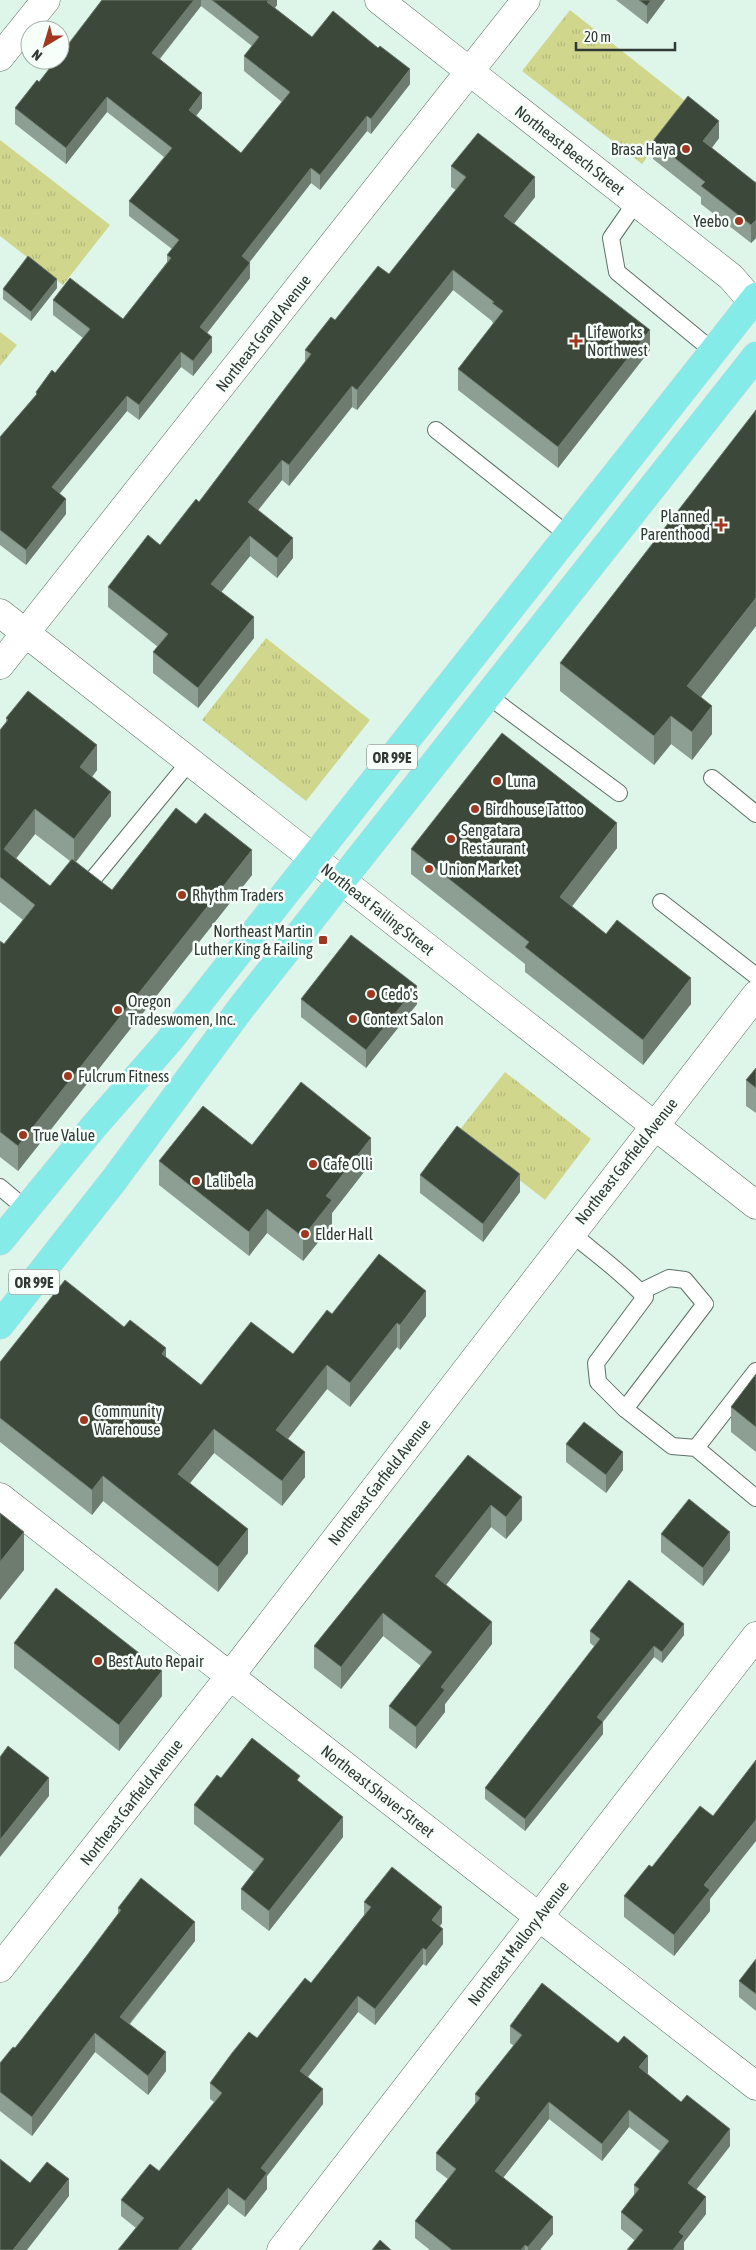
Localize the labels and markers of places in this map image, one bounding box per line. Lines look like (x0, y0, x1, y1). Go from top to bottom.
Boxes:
place label: Brasa Haya (611, 140, 676, 159)
marker: Brasa Haya (680, 143, 692, 155)
place label: Yeebo (693, 212, 729, 230)
marker: Yeebo (733, 215, 745, 227)
place label: Lifeworks Northwest (587, 323, 648, 359)
marker: Lifeworks Northwest (569, 334, 583, 348)
place label: Planned Parenthood (640, 507, 710, 543)
marker: Planned Parenthood (714, 518, 728, 532)
place label: Luna (507, 772, 536, 790)
marker: Luna (491, 775, 503, 787)
place label: Birdhouse Tattoo (485, 800, 584, 818)
marker: Birdhouse Tattoo (469, 803, 481, 815)
place label: Sengatara Restaurant (461, 821, 526, 857)
marker: Sengatara Restaurant (445, 833, 457, 845)
place label: Union Market (439, 860, 519, 878)
marker: Union Market (423, 863, 435, 875)
place label: Rhythm Traders (192, 886, 284, 905)
marker: Rhythm Traders (176, 889, 188, 901)
place label: Northeast Martin Luther King & Failing (194, 922, 313, 959)
marker: Northeast Martin Luther King & Failing (317, 934, 329, 946)
place label: Cedo's (381, 985, 418, 1003)
marker: Cedo's (365, 988, 377, 1000)
place label: Oregon Tradeswomen, Inc. (128, 992, 236, 1028)
marker: Oregon Tradeswomen, Inc. (112, 1004, 124, 1016)
place label: Context Salon (363, 1010, 444, 1028)
marker: Context Salon (347, 1013, 359, 1025)
place label: Fulcrum Fitness (78, 1067, 170, 1085)
marker: Fulcrum Fitness (62, 1070, 74, 1082)
place label: True Value (33, 1126, 95, 1144)
marker: True Value (17, 1129, 29, 1141)
place label: Cafe Olli (323, 1155, 373, 1173)
marker: Cafe Olli (307, 1158, 319, 1170)
place label: Lalibela (206, 1172, 254, 1190)
marker: Lalibela (190, 1175, 202, 1187)
place label: Elder Hall (315, 1225, 374, 1243)
marker: Elder Hall (299, 1228, 311, 1240)
place label: Community Warehouse (94, 1402, 163, 1438)
marker: Community Warehouse (78, 1414, 90, 1426)
place label: Best Auto Repair (108, 1652, 204, 1671)
marker: Best Auto Repair (92, 1655, 104, 1667)

